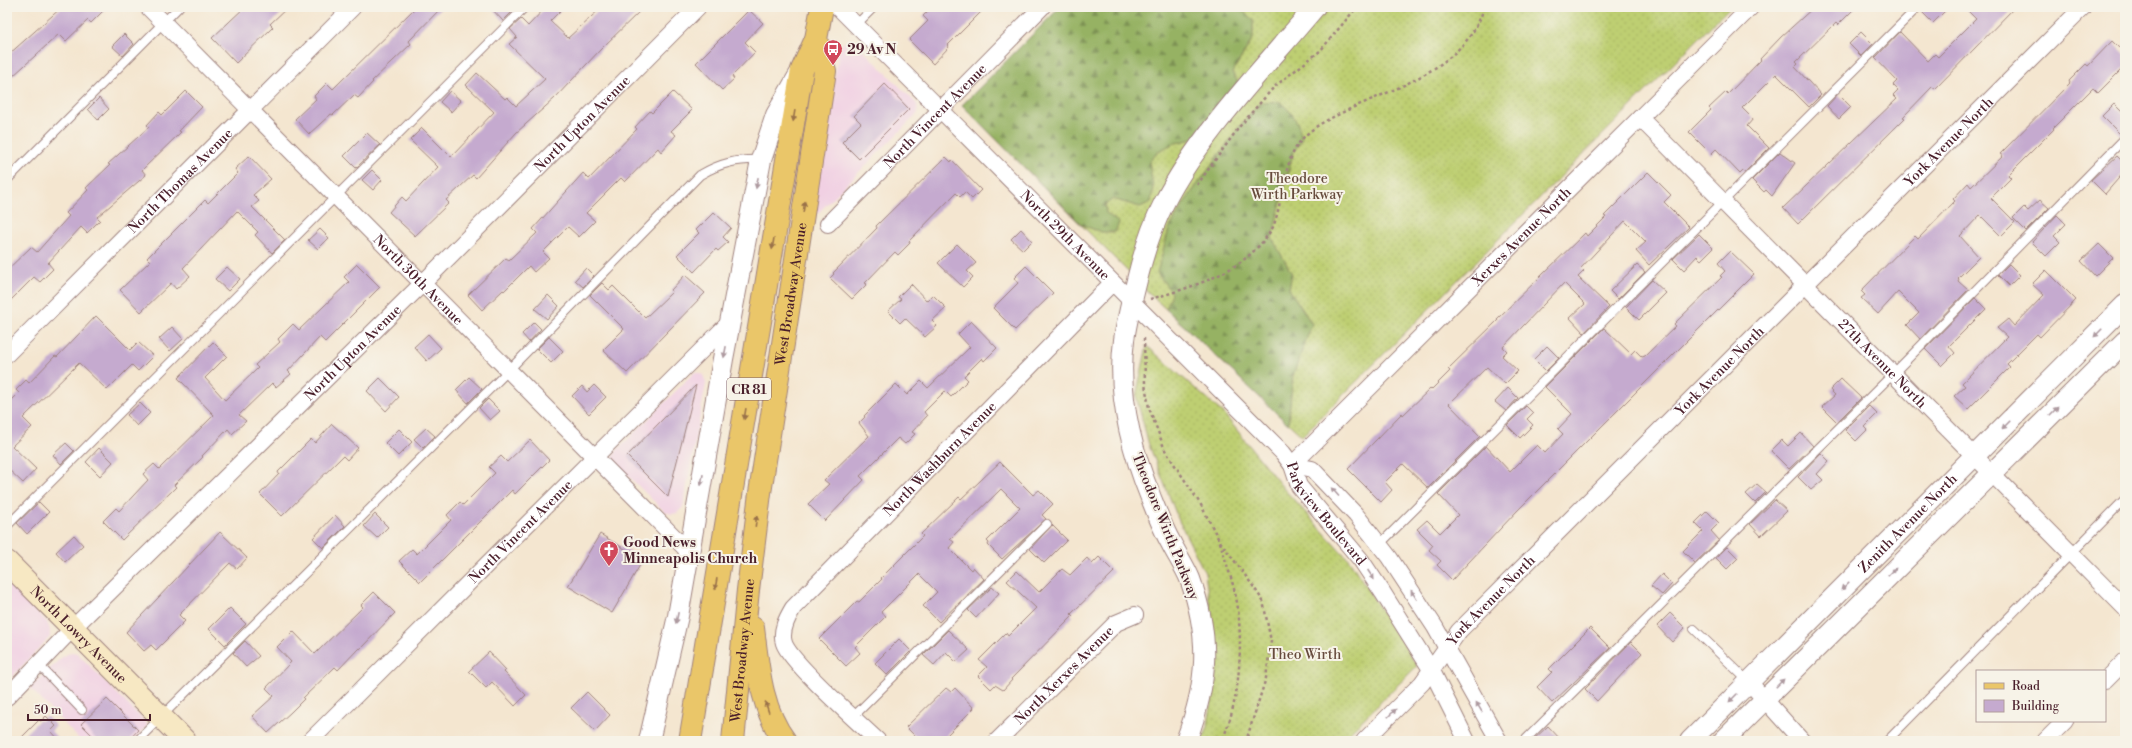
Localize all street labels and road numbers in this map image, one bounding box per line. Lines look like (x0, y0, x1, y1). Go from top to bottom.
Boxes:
street label: North Vincent Avenue (880, 60, 991, 173)
street label: North Upton Avenue (531, 72, 635, 176)
street label: York Avenue North (1900, 93, 1998, 192)
street label: North Thomas Avenue (124, 125, 237, 238)
street label: Xerxes Avenue North (1468, 183, 1576, 291)
street label: North 29th Avenue (1016, 187, 1113, 284)
street label: West Broadway Avenue (772, 221, 812, 368)
street label: North 30th Avenue (369, 231, 467, 329)
street label: North Upton Avenue (301, 301, 406, 405)
street label: 27th Avenue North (1834, 315, 1931, 413)
street label: York Avenue North (1671, 322, 1769, 421)
road number: CR 81 (727, 378, 771, 400)
street label: North Washburn Avenue (880, 398, 1001, 521)
street label: Theodore Wirth Parkway (1127, 450, 1203, 603)
street label: Parkview Boulevard (1282, 460, 1370, 569)
street label: Zenith Avenue North (1855, 470, 1962, 577)
street label: North Vincent Avenue (465, 476, 577, 588)
street label: York Avenue North (1443, 552, 1540, 650)
street label: West Broadway Avenue (727, 578, 759, 724)
street label: North Lowry Avenue (26, 583, 130, 687)
street label: North Xerxes Avenue (1011, 622, 1118, 729)

